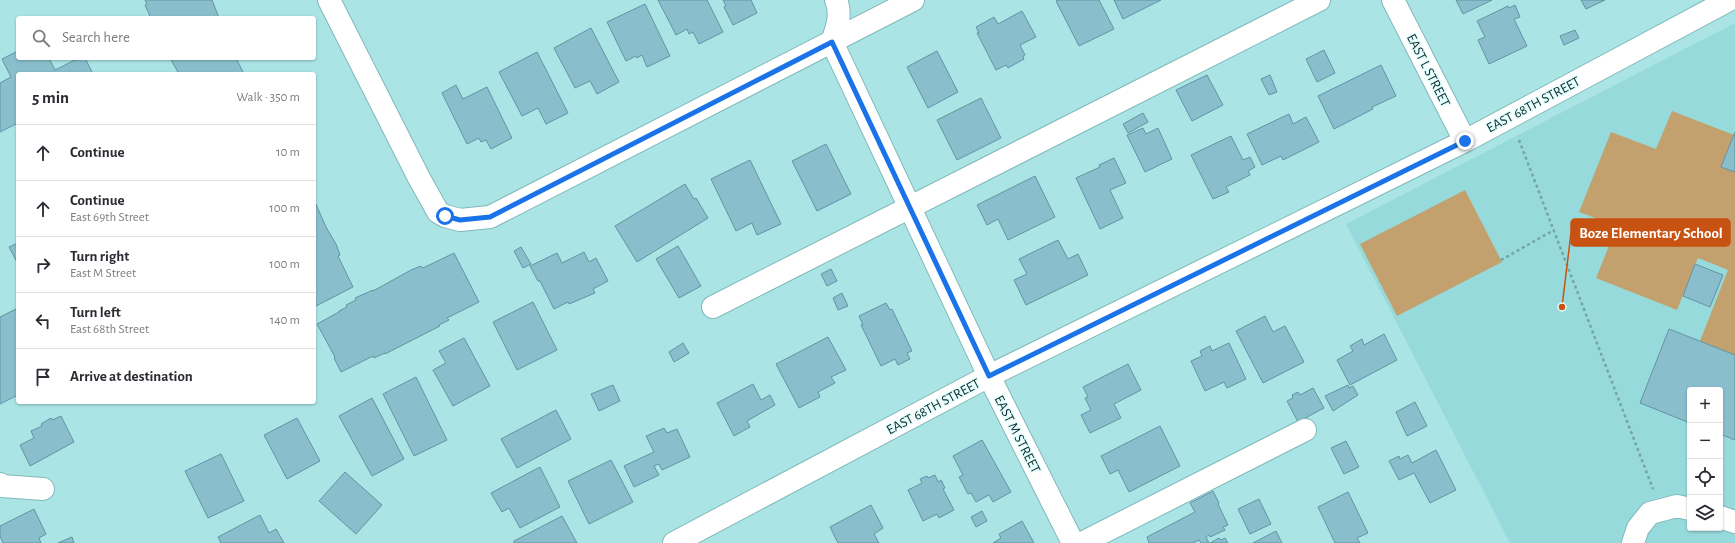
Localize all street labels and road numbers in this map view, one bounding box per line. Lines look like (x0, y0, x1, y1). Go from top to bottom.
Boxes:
street label: EAST L STREET (1404, 32, 1453, 109)
street label: EAST 68TH STREET (1484, 74, 1583, 135)
street label: EAST 68TH STREET (884, 376, 983, 437)
street label: EAST M STREET (992, 393, 1043, 476)

